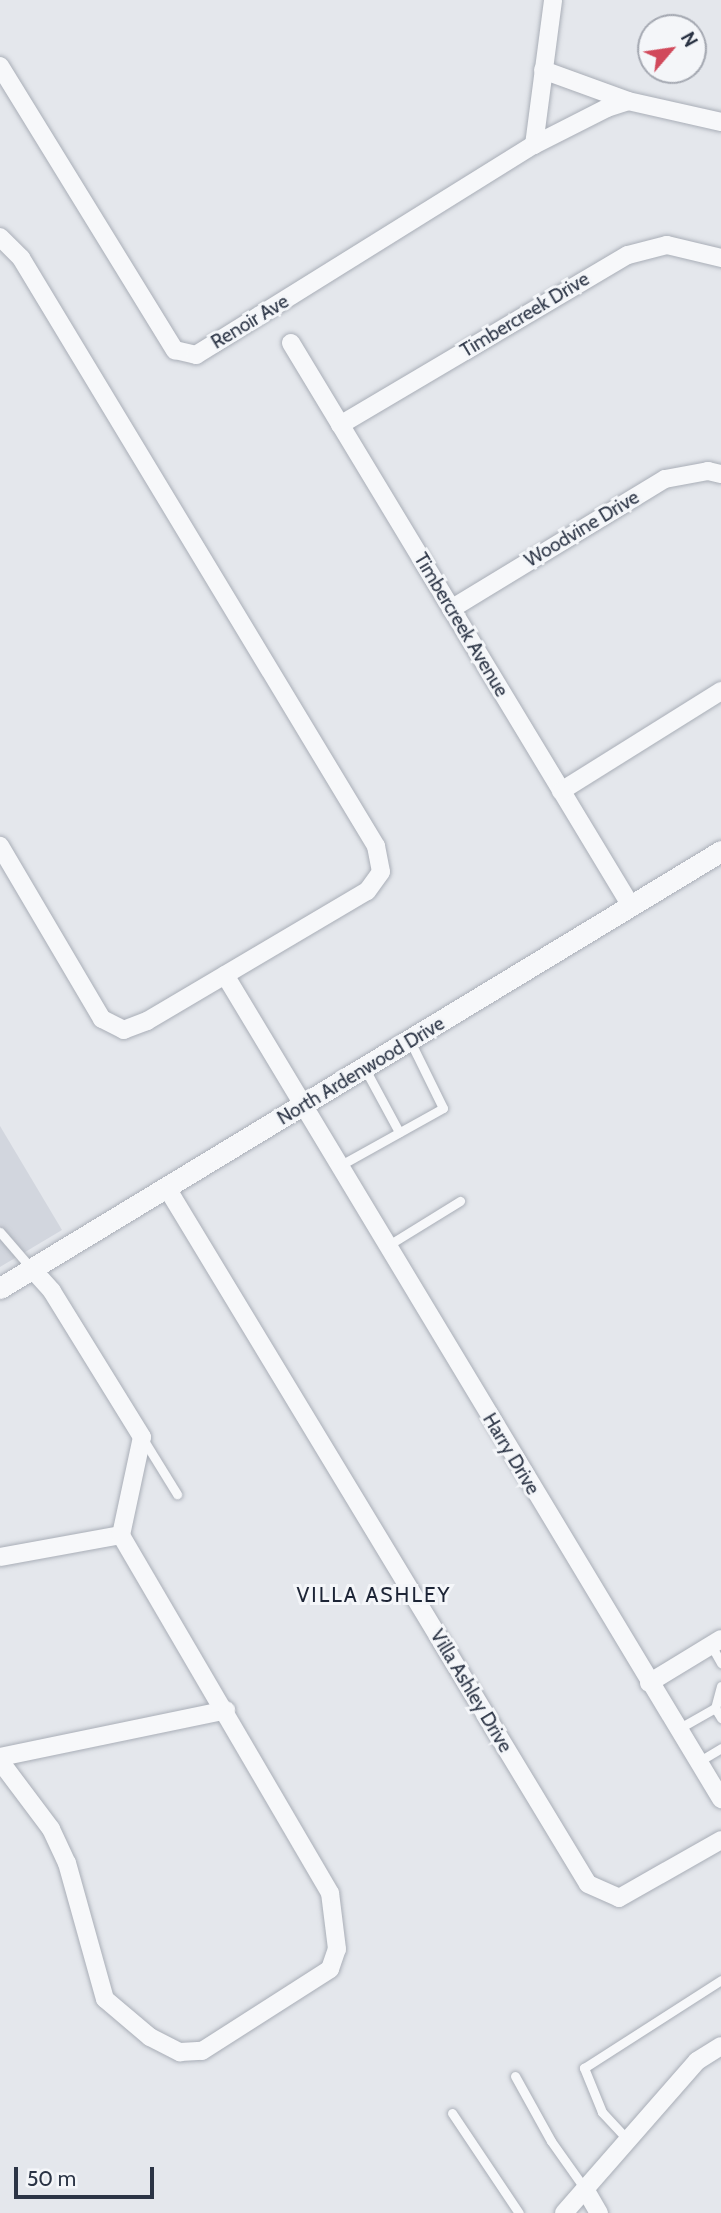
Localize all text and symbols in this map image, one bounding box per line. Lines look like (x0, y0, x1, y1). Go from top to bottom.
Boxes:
north arrow (637, 14, 707, 84)
text: N (676, 28, 702, 51)
street label: Timbercreek Drive (457, 268, 593, 362)
street label: Renoir Ave (207, 290, 293, 354)
street label: Woodvine Drive (521, 486, 643, 572)
street label: Timbercreek Avenue (409, 549, 513, 701)
street label: North Ardenwood Drive (273, 1012, 449, 1130)
street label: Harry Drive (478, 1409, 544, 1499)
district label: VILLA ASHLEY (298, 1582, 450, 1608)
street label: Villa Ashley Drive (425, 1625, 517, 1757)
scale bar (18, 2154, 158, 2198)
text: 50 m (27, 2166, 76, 2191)

